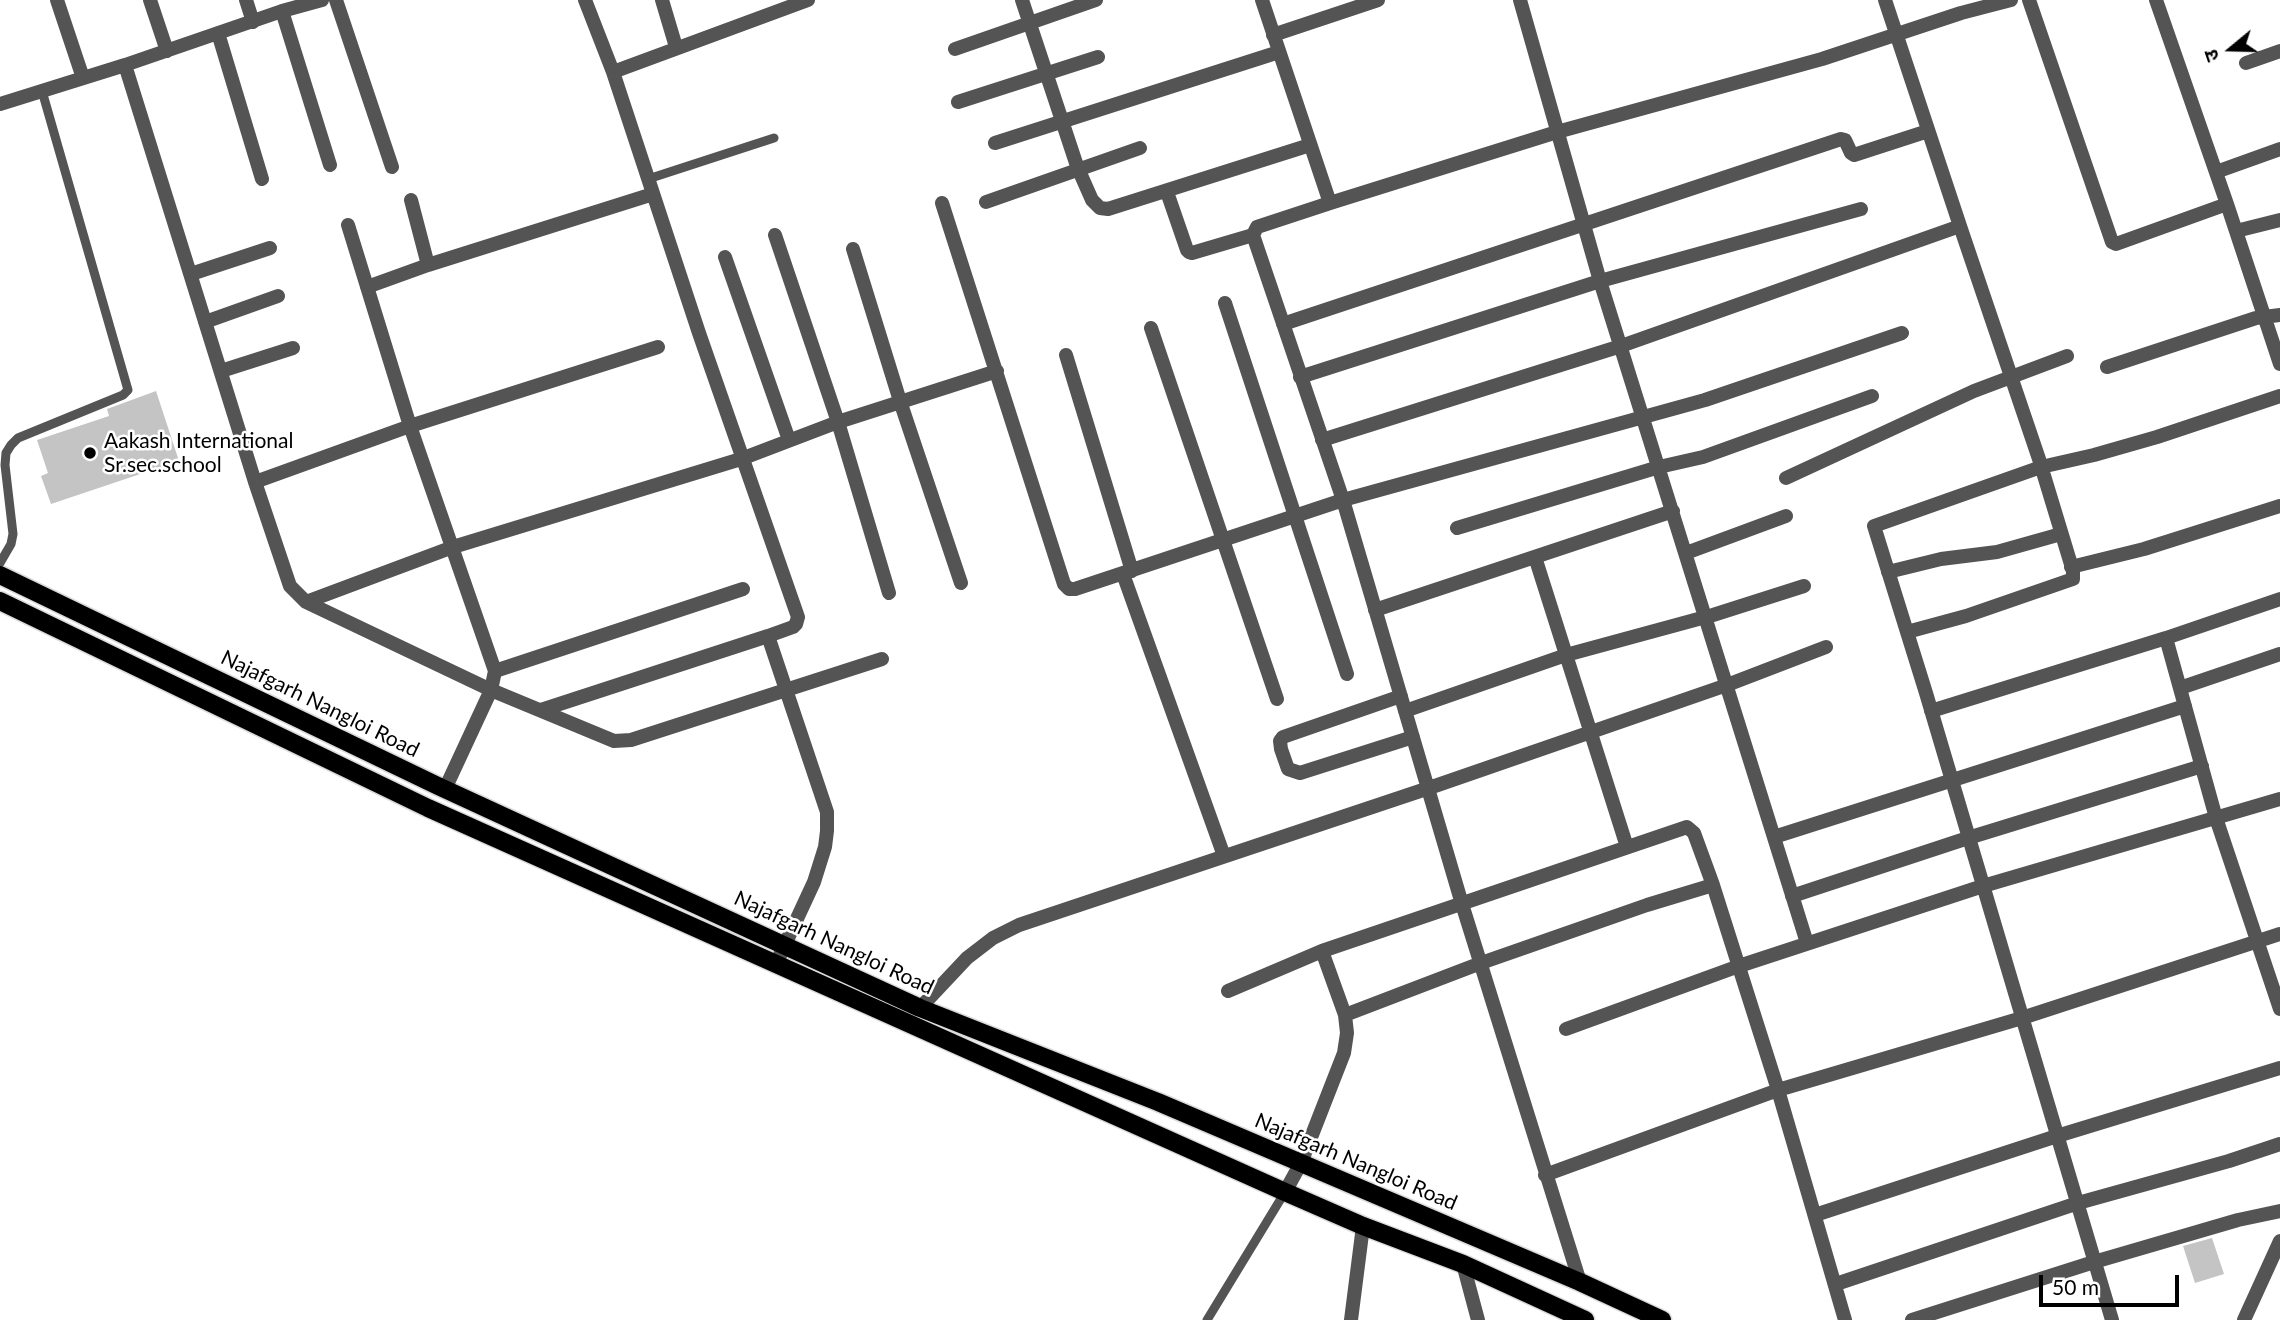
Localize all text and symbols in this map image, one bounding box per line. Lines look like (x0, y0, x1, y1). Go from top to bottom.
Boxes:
north arrow (2196, 14, 2266, 84)
text: उ (2198, 47, 2223, 65)
place label: Aakash International Sr.sec.school (104, 428, 293, 478)
marker: Aakash International Sr.sec.school (82, 445, 98, 461)
street label: Najafgarh Nangloi Road (217, 645, 423, 763)
street label: Najafgarh Nangloi Road (730, 886, 938, 1000)
street label: Najafgarh Nangloi Road (1251, 1108, 1461, 1216)
scale bar (2042, 1260, 2182, 1304)
text: 50 m (2052, 1274, 2099, 1299)

